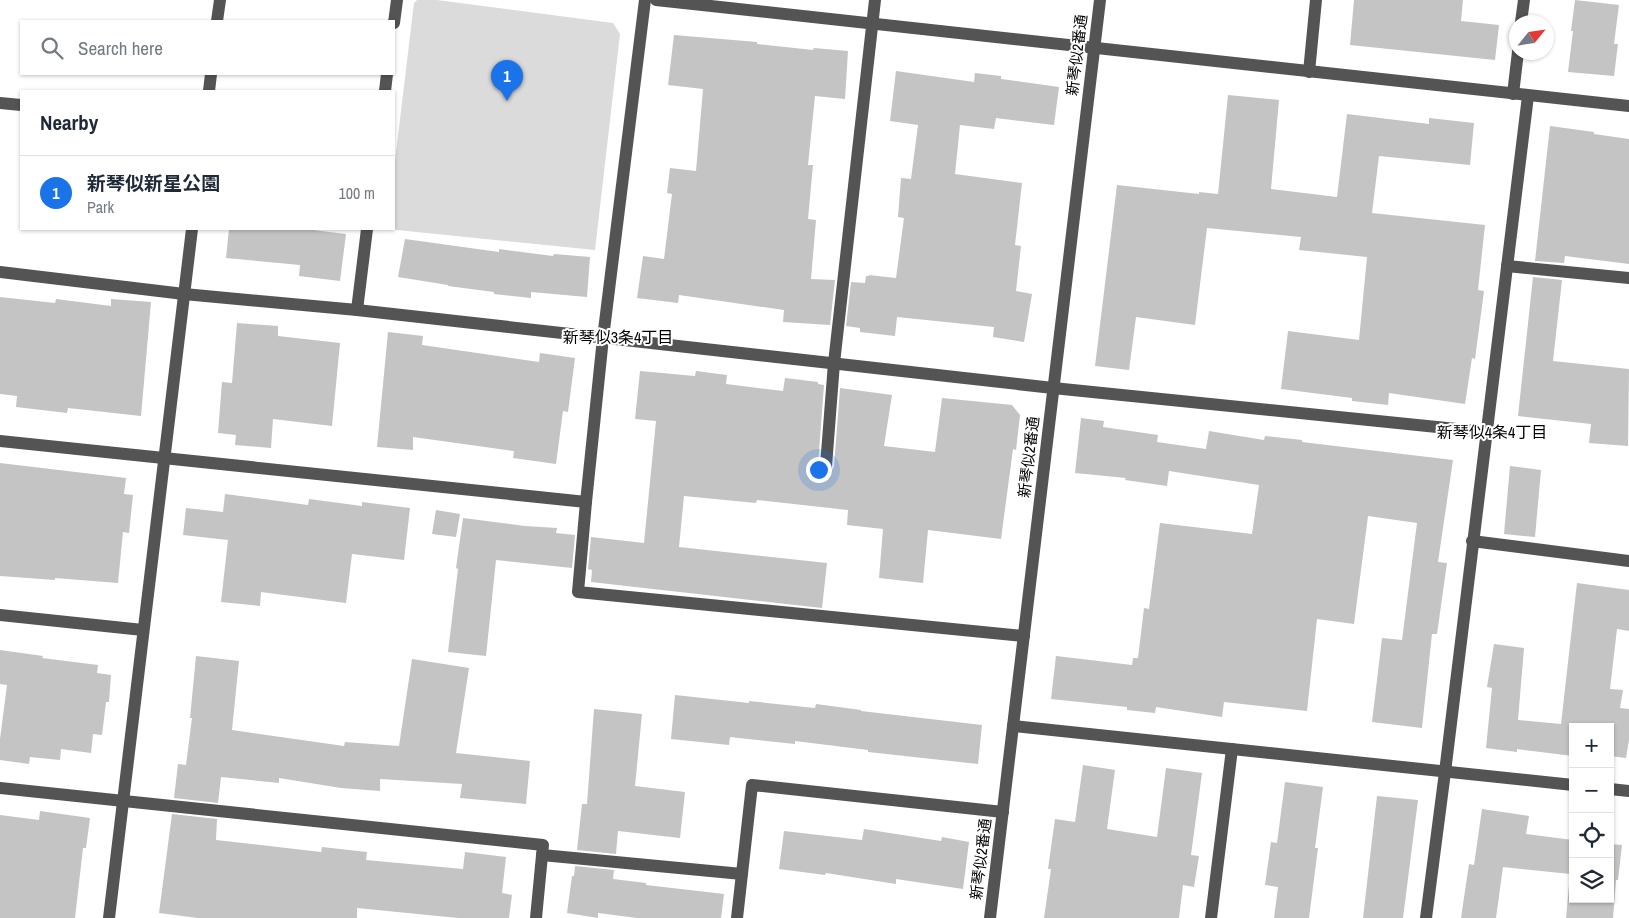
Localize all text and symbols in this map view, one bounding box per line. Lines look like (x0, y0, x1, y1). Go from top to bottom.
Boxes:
street label: 新琴似2番通 (1061, 13, 1092, 97)
north arrow (1509, 15, 1554, 60)
search box (20, 20, 395, 75)
icon: search (38, 34, 66, 62)
text: Search here (78, 35, 163, 61)
pin: 1 (491, 60, 523, 101)
text: Nearby (40, 108, 98, 137)
text: 新琴似新星公園 (87, 170, 220, 196)
text: 1 (52, 182, 60, 204)
text: 100 m (339, 182, 375, 204)
text: Park (87, 196, 114, 218)
district label: 新琴似3条4丁目 (563, 326, 673, 348)
street label: 新琴似2番通 (1013, 415, 1044, 499)
district label: 新琴似4条4丁目 (1437, 421, 1547, 443)
your location (806, 457, 832, 483)
map controls (1569, 723, 1614, 903)
button: + (1569, 723, 1614, 768)
button: − (1569, 768, 1614, 813)
button: locate (1569, 813, 1614, 858)
street label: 新琴似2番通 (965, 817, 996, 901)
button: layers (1569, 858, 1614, 903)

